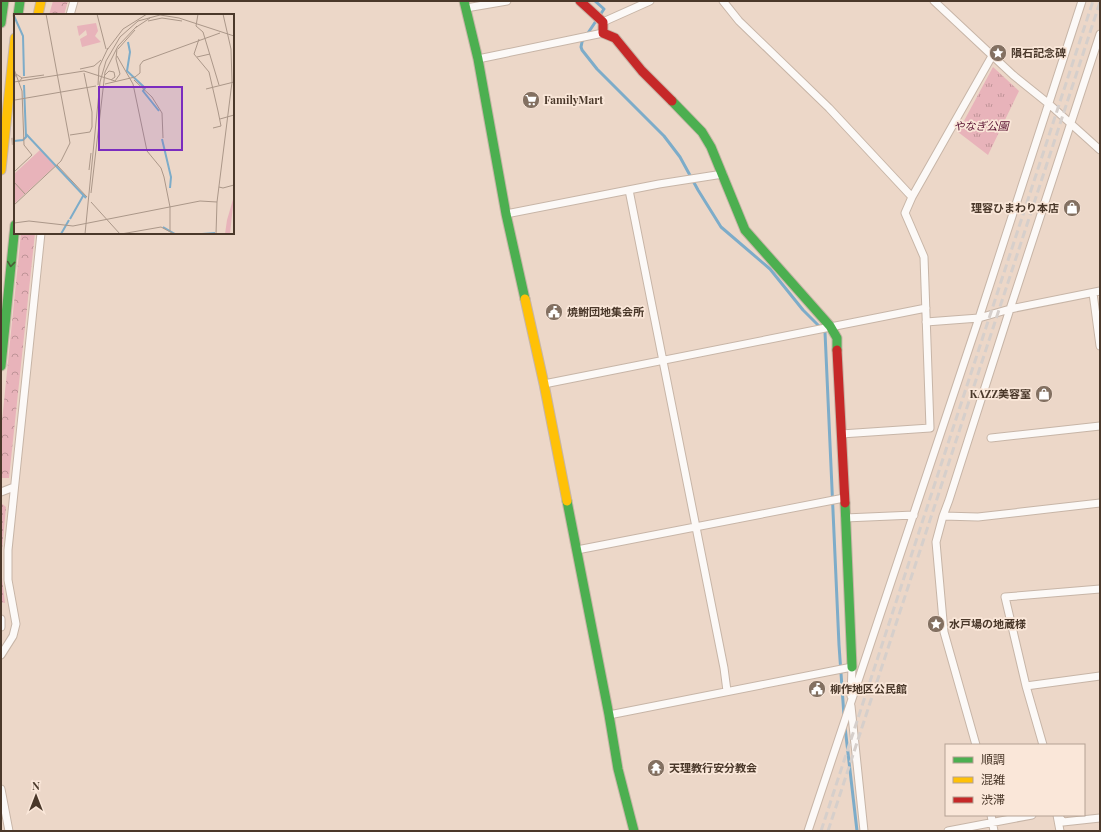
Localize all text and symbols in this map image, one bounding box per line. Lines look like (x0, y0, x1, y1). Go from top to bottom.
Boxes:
inset map (14, 14, 234, 234)
place icon: 隕石記念碑 (988, 43, 1008, 63)
place label: 隕石記念碑 (1011, 45, 1066, 60)
supermarket icon: FamilyMart (521, 90, 541, 110)
place label: FamilyMart (544, 92, 603, 107)
park label: やなぎ公園 (954, 118, 1010, 133)
shop icon: 理容ひまわり本店 (1062, 198, 1082, 218)
place label: 理容ひまわり本店 (971, 200, 1059, 215)
one-way arrow (7, 261, 16, 267)
public building icon: 焼鮒団地集会所 (544, 302, 564, 322)
place label: 焼鮒団地集会所 (567, 304, 644, 319)
shop icon: KAZZ美容室 (1034, 384, 1054, 404)
place label: KAZZ美容室 (970, 386, 1031, 401)
place icon: 水戸場の地蔵様 (926, 614, 946, 634)
place label: 水戸場の地蔵様 (949, 616, 1026, 631)
public building icon: 柳作地区公民館 (807, 679, 827, 699)
place label: 柳作地区公民館 (830, 681, 907, 696)
legend (945, 744, 1085, 816)
text: 順調 (981, 751, 1005, 767)
temple icon: 天理教行安分教会 (646, 758, 666, 778)
place label: 天理教行安分教会 (669, 760, 757, 775)
text: 混雑 (981, 771, 1005, 787)
north arrow (16, 776, 56, 816)
text: N (32, 778, 40, 793)
text: 渋滞 (981, 791, 1005, 807)

